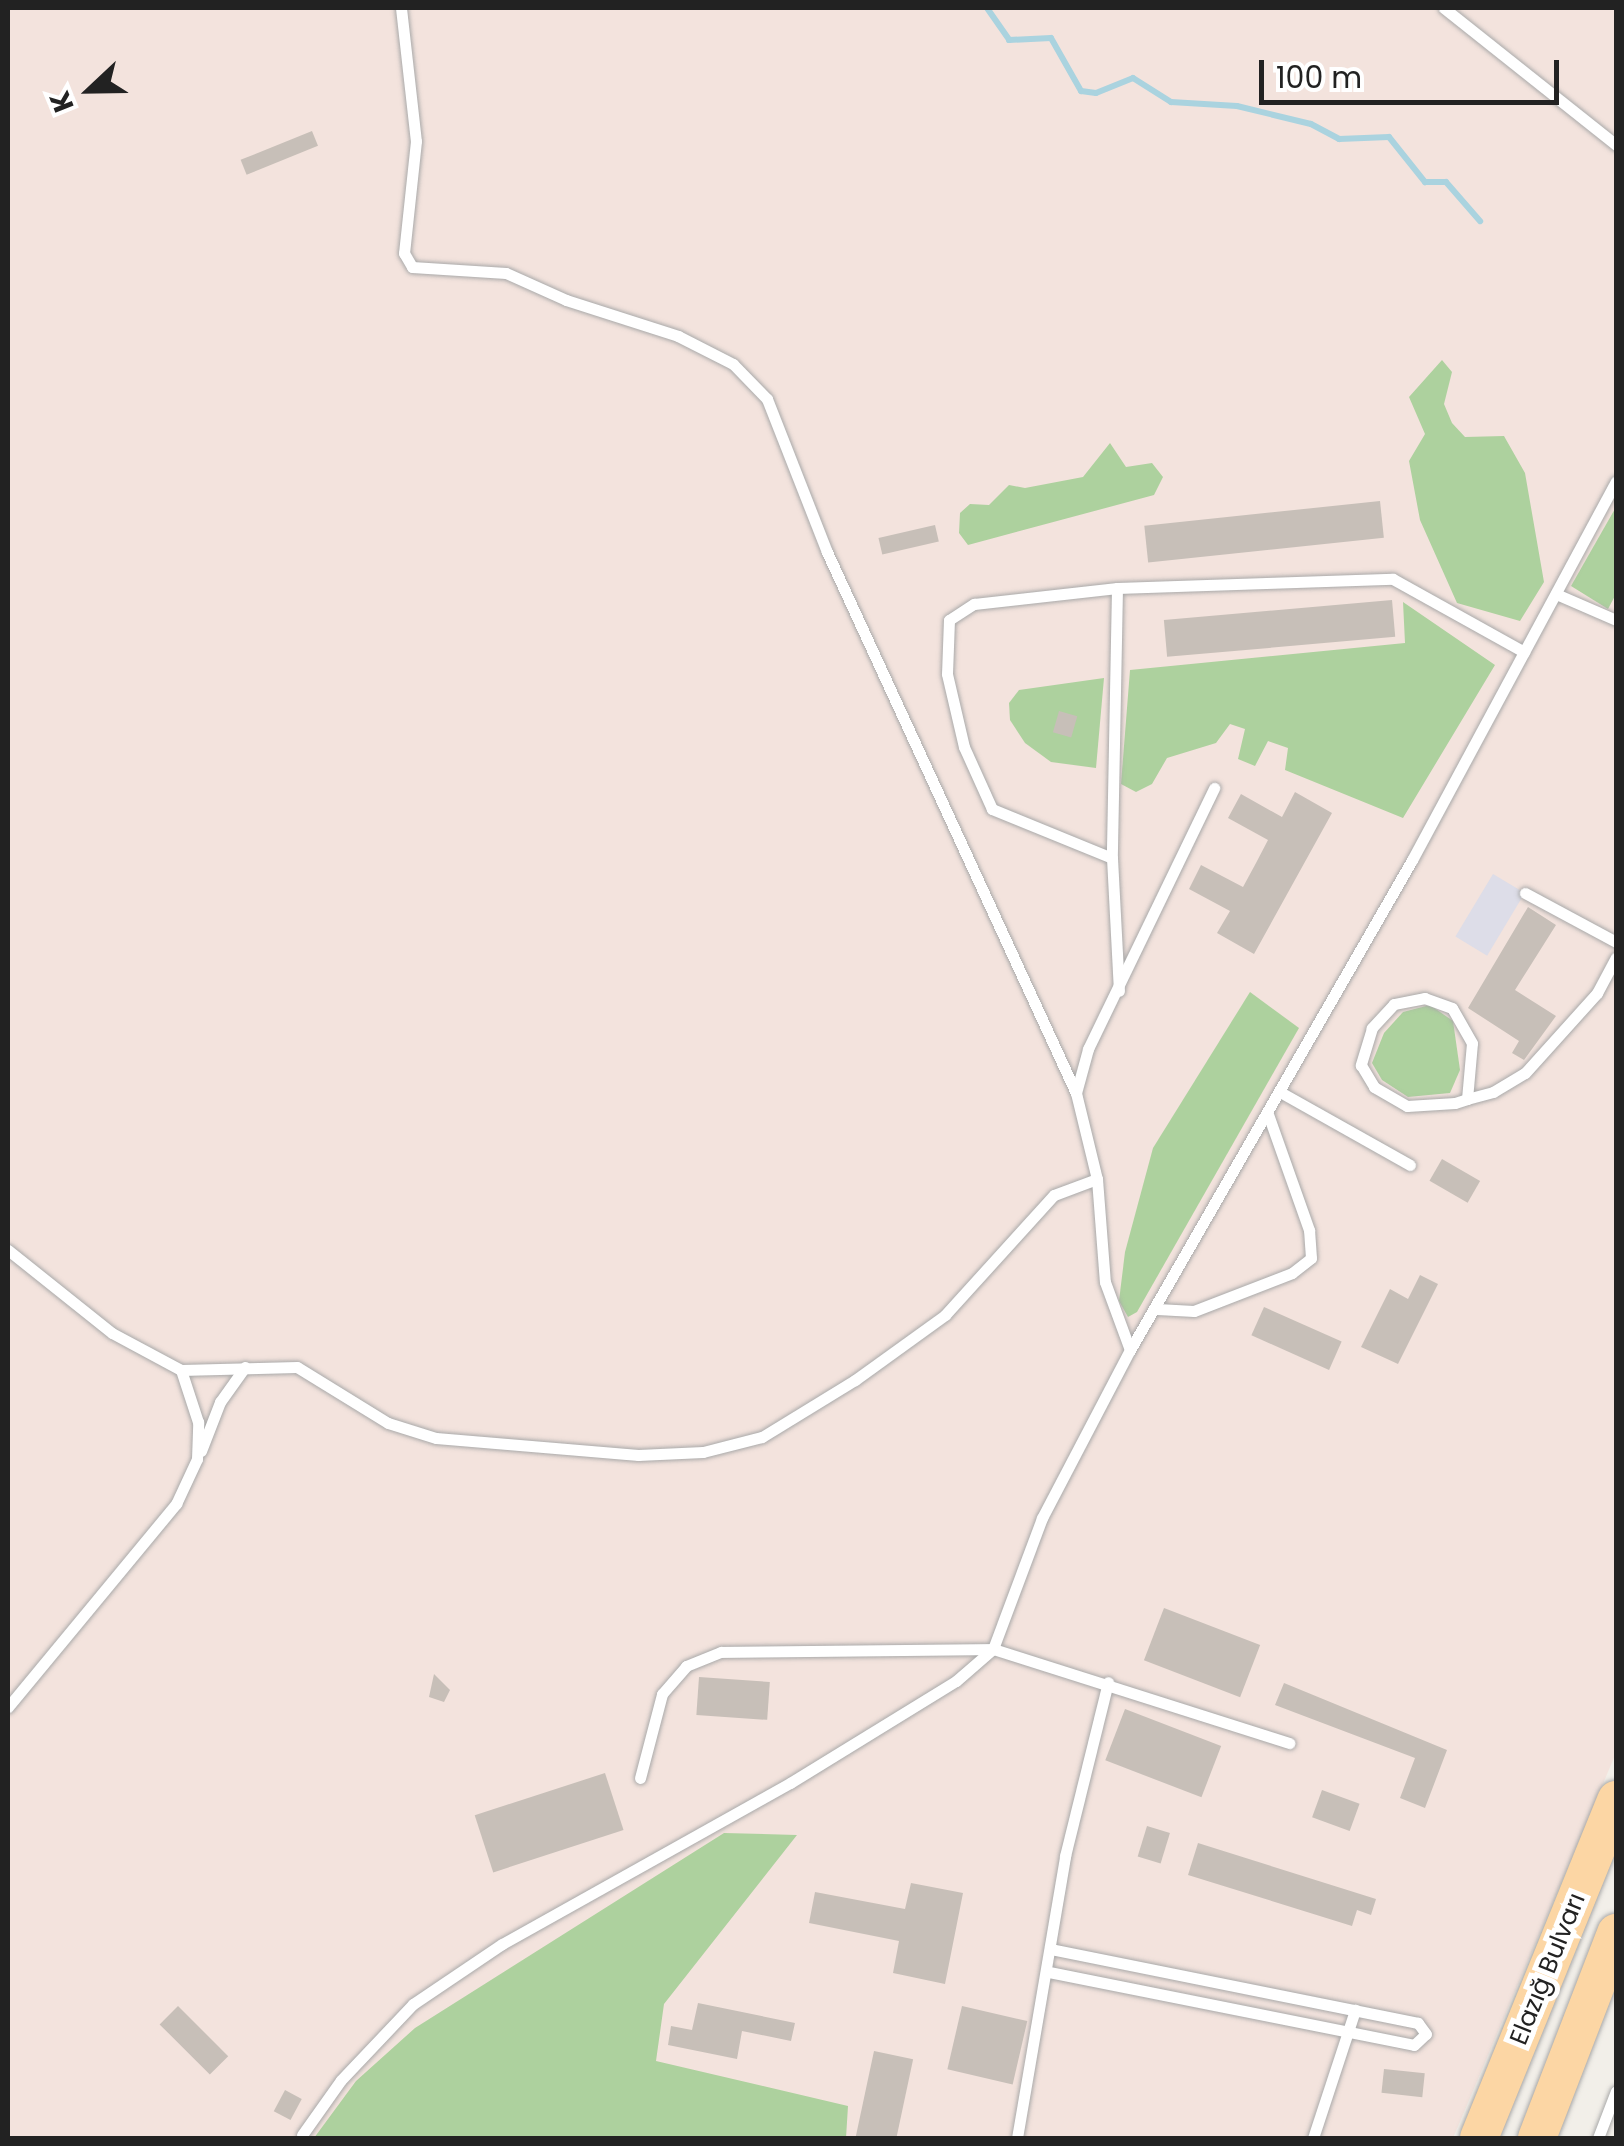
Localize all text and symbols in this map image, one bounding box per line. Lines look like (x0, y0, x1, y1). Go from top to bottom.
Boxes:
north arrow (40, 40, 140, 140)
scale bar (1264, 40, 1564, 102)
text: 100 m (1276, 56, 1362, 99)
text: K (40, 85, 83, 118)
street label: Elazığ Bulvarı (1504, 1889, 1592, 2049)

